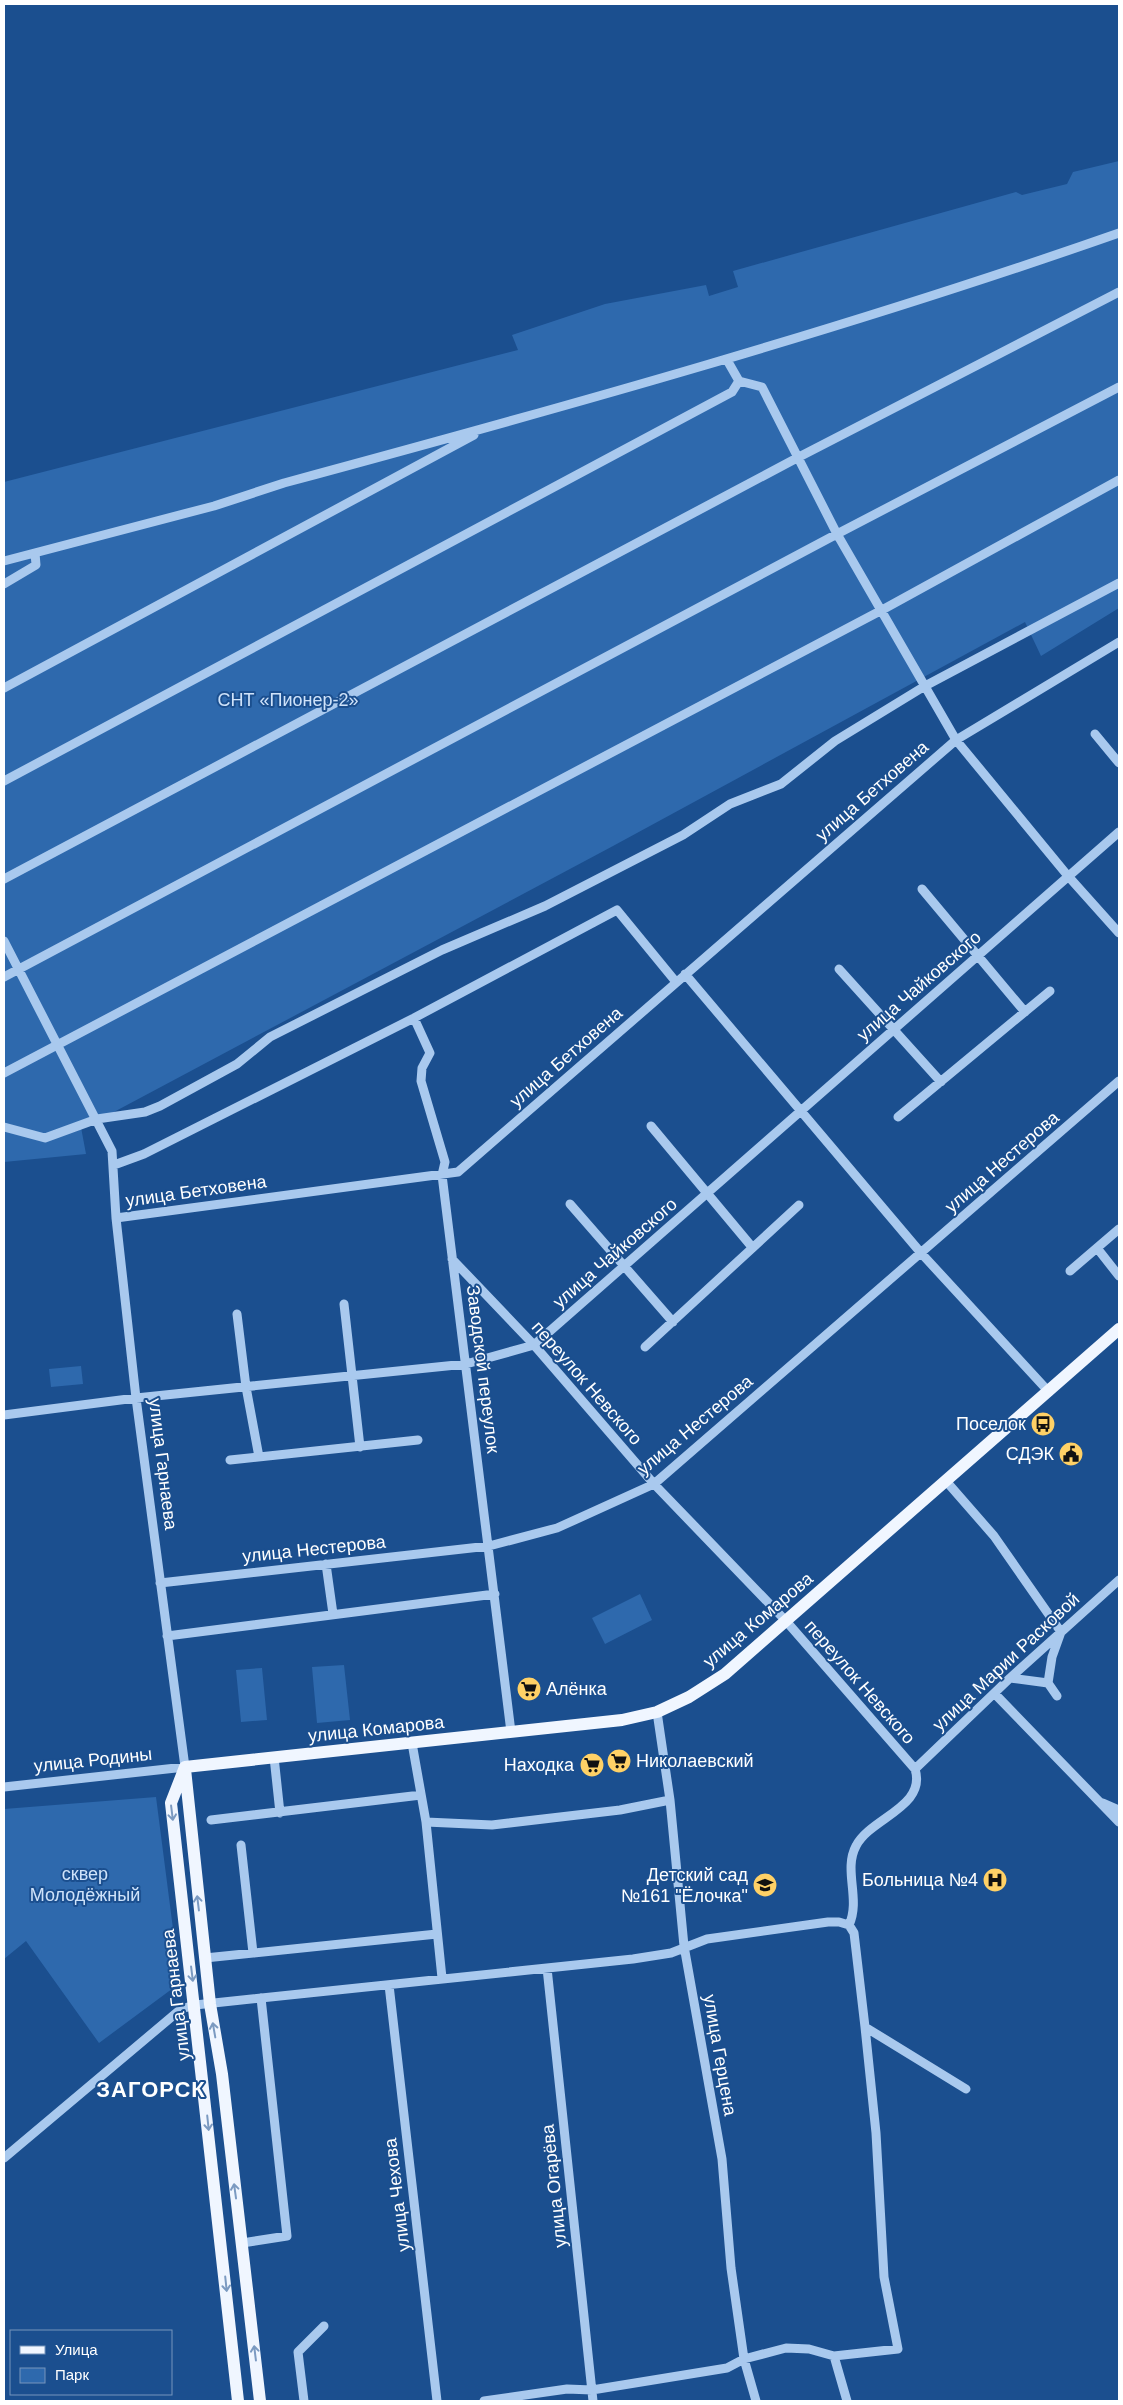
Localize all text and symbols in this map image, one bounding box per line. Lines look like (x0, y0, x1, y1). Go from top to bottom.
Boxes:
park label: СНТ «Пионер-2» (218, 690, 359, 710)
street label: улица Бетховена (812, 736, 933, 845)
street label: улица Чайковского (853, 927, 985, 1045)
street label: улица Бетховена (506, 1002, 627, 1111)
street label: улица Нестерова (941, 1107, 1064, 1217)
street label: улица Бетховена (124, 1171, 269, 1211)
street label: улица Чайковского (549, 1194, 681, 1312)
street label: Заводской переулок (463, 1284, 503, 1454)
street label: переулок Невского (528, 1317, 646, 1449)
street label: улица Нестерова (633, 1370, 757, 1479)
street label: улица Гарнаева (145, 1397, 181, 1532)
bus stop icon: Поселок (1030, 1411, 1056, 1437)
place label: Поселок (956, 1414, 1026, 1434)
public building icon: СДЭК (1058, 1441, 1084, 1467)
place label: СДЭК (1006, 1444, 1055, 1464)
street label: улица Нестерова (241, 1531, 388, 1566)
street label: улица Комарова (699, 1568, 818, 1672)
street label: улица Марии Расковой (929, 1589, 1083, 1735)
street label: переулок Невского (801, 1616, 919, 1748)
supermarket icon: Алёнка (516, 1676, 542, 1702)
place label: Алёнка (546, 1679, 608, 1699)
street label: улица Комарова (307, 1712, 446, 1746)
street label: улица Родины (33, 1744, 153, 1776)
supermarket icon: Николаевский (606, 1748, 632, 1774)
place label: Николаевский (636, 1751, 754, 1771)
supermarket icon: Находка (579, 1752, 605, 1778)
place label: Находка (504, 1755, 575, 1775)
one-way arrow (167, 1805, 177, 1821)
park label: сквер Молодёжный (30, 1864, 140, 1905)
place label: Детский сад №161 "Ёлочка" (621, 1865, 748, 1906)
hospital icon: Больница №4 (982, 1867, 1008, 1893)
place label: Больница №4 (862, 1870, 978, 1890)
school or university icon: Детский сад №161 "Ёлочка" (752, 1872, 778, 1898)
one-way arrow (193, 1895, 203, 1911)
street label: улица Гарнаева (158, 1927, 194, 2062)
one-way arrow (187, 1966, 197, 1982)
street label: улица Герцена (699, 1993, 741, 2118)
one-way arrow (209, 2023, 219, 2039)
district label: ЗАГОРСК (96, 2077, 206, 2102)
one-way arrow (203, 2115, 213, 2131)
street label: улица Огарёва (537, 2122, 570, 2249)
street label: улица Чехова (380, 2136, 414, 2253)
one-way arrow (230, 2184, 240, 2200)
one-way arrow (221, 2276, 231, 2292)
legend (10, 2330, 172, 2395)
text: Улица (55, 2341, 98, 2358)
one-way arrow (250, 2345, 260, 2361)
text: Парк (55, 2366, 89, 2383)

